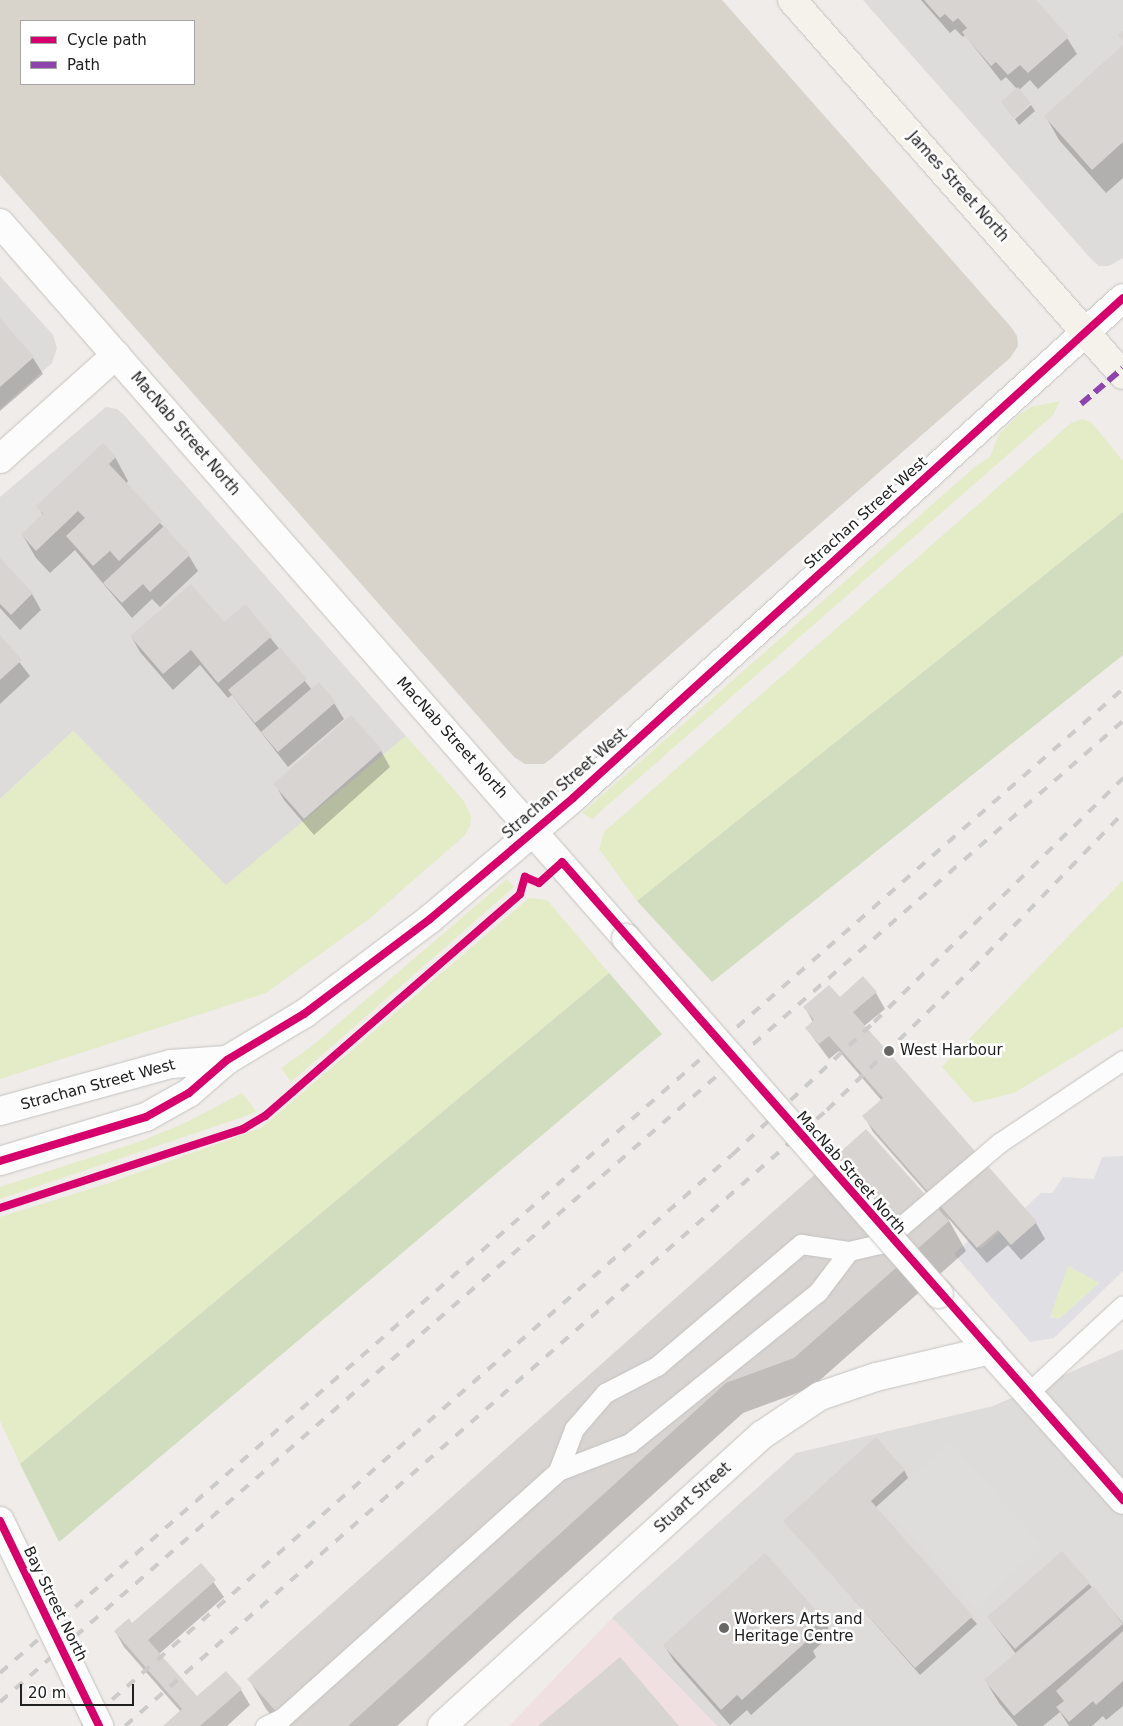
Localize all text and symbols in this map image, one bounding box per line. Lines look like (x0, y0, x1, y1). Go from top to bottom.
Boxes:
legend (20, 20, 195, 85)
text: Cycle path (67, 31, 147, 49)
text: Path (67, 56, 100, 74)
street label: James Street North (904, 128, 1012, 246)
street label: MacNab Street North (127, 369, 243, 499)
street label: Strachan Street West (801, 453, 931, 573)
street label: MacNab Street North (393, 673, 511, 803)
street label: Strachan Street West (499, 725, 631, 843)
place label: West Harbour (900, 1042, 1003, 1060)
marker: West Harbour (882, 1044, 896, 1058)
street label: Strachan Street West (19, 1056, 177, 1114)
street label: MacNab Street North (793, 1108, 909, 1238)
street label: Stuart Street (651, 1459, 735, 1537)
street label: Bay Street North (19, 1544, 91, 1664)
place label: Workers Arts and Heritage Centre (734, 1610, 863, 1645)
marker: Workers Arts and Heritage Centre (718, 1622, 730, 1634)
scale bar (22, 1674, 136, 1706)
text: 20 m (28, 1684, 66, 1702)

